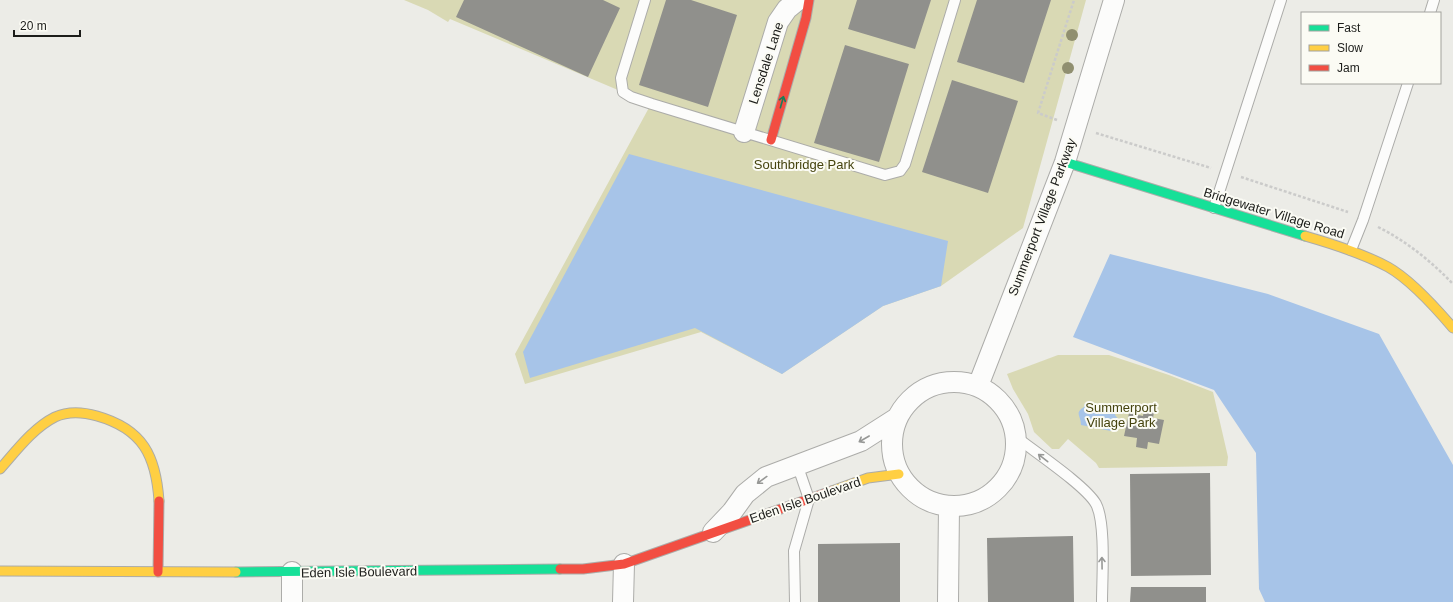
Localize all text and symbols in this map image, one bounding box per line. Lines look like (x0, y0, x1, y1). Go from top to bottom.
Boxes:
scale bar (14, 12, 80, 38)
legend (1301, 12, 1441, 84)
text: 20 m (20, 19, 47, 33)
street label: Lensdale Lane (746, 20, 786, 106)
text: Fast (1337, 21, 1361, 35)
text: Slow (1337, 41, 1363, 55)
text: Jam (1337, 61, 1360, 75)
one-way arrow (779, 96, 786, 109)
street label: Summerport Village Parkway (1005, 136, 1079, 298)
park label: Southbridge Park (754, 157, 855, 172)
street label: Bridgewater Village Road (1202, 184, 1346, 242)
park label: Summerport Village Park (1085, 400, 1157, 430)
one-way arrow (858, 435, 870, 443)
one-way arrow (1038, 454, 1049, 463)
street label: Eden Isle Boulevard (748, 474, 862, 526)
one-way arrow (757, 476, 768, 485)
one-way arrow (1098, 557, 1106, 570)
street label: Eden Isle Boulevard (301, 563, 417, 581)

